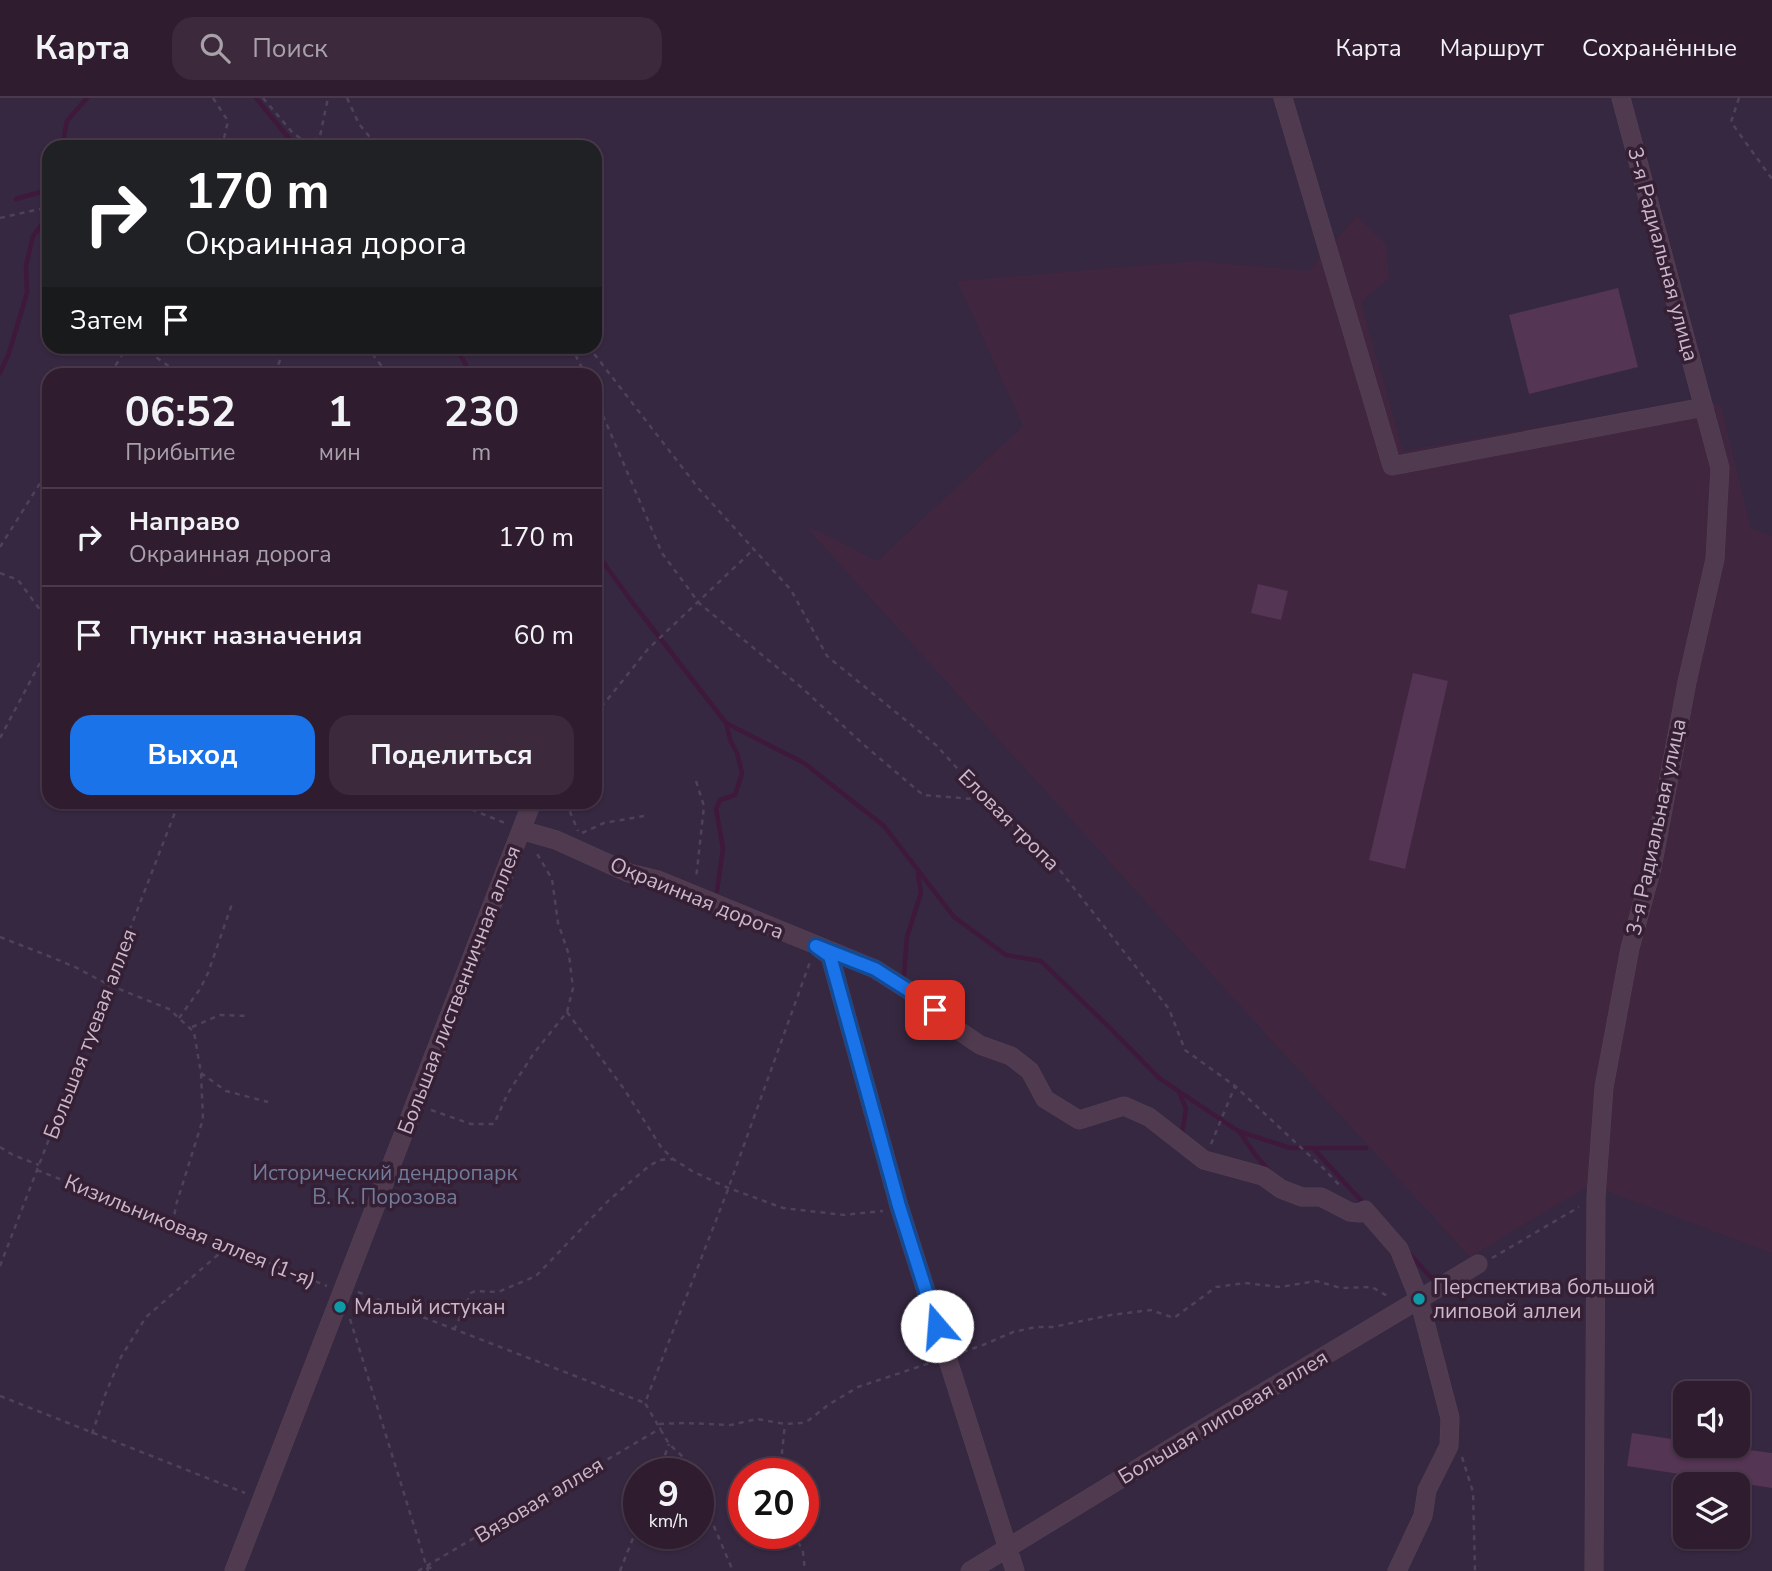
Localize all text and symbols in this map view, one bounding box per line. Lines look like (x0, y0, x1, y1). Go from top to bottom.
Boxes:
search box (172, 17, 662, 80)
text: Карта (35, 26, 130, 71)
icon: search (196, 29, 234, 67)
text: Поиск (252, 31, 328, 66)
text: Карта (1336, 32, 1402, 64)
text: Маршрут (1440, 32, 1544, 64)
text: Сохранённые (1582, 32, 1737, 64)
street label: 3-я Радиальная улица (1621, 144, 1705, 364)
text: 170 m (185, 158, 329, 225)
icon: right (70, 168, 161, 259)
text: Окраинная дорога (185, 222, 467, 265)
icon: arrive (157, 301, 195, 339)
text: Затем (70, 303, 143, 338)
text: 06:52 (125, 384, 236, 441)
text: 1 (327, 384, 352, 441)
text: 230 (444, 384, 519, 441)
text: Прибытие (125, 437, 236, 468)
text: мин (319, 437, 361, 468)
text: m (472, 437, 491, 468)
text: Направо (129, 504, 240, 539)
icon: right (70, 518, 108, 556)
text: 170 m (498, 520, 574, 555)
text: Окраинная дорога (129, 539, 332, 570)
icon: arrive (70, 616, 108, 654)
text: Пункт назначения (129, 618, 362, 653)
text: 60 m (514, 618, 574, 653)
button: Выход (70, 715, 315, 795)
button: Поделиться (329, 715, 574, 795)
street label: 3-я Радиальная улица (1619, 716, 1693, 938)
street label: Еловая тропа (952, 763, 1066, 877)
street label: Большая лиственничная аллея (391, 842, 527, 1138)
street label: Окраинная дорога (606, 850, 788, 946)
street label: Большая туевая аллея (37, 925, 143, 1143)
pin (905, 980, 965, 1040)
icon: arrive (916, 991, 954, 1029)
park label: Исторический дендропарк В. К. Порозова (252, 1159, 519, 1211)
street label: Кизильниковая аллея (1-я) (60, 1168, 320, 1294)
place label: Перспектива большой липовой аллеи (1433, 1273, 1655, 1325)
position arrow (900, 1289, 974, 1363)
marker: Перспектива большой липовой аллеи (1411, 1291, 1427, 1307)
place label: Малый истукан (354, 1293, 506, 1321)
marker: Малый истукан (332, 1299, 348, 1315)
street label: Большая липовая аллея (1113, 1343, 1333, 1491)
map controls (1673, 1381, 1750, 1549)
button: sound (1673, 1381, 1750, 1458)
street label: Вязовая аллея (469, 1451, 609, 1549)
speed limit sign: 20 (728, 1458, 819, 1549)
text: 9 (658, 1471, 679, 1518)
button: layers (1673, 1472, 1750, 1549)
text: km/h (649, 1509, 688, 1533)

